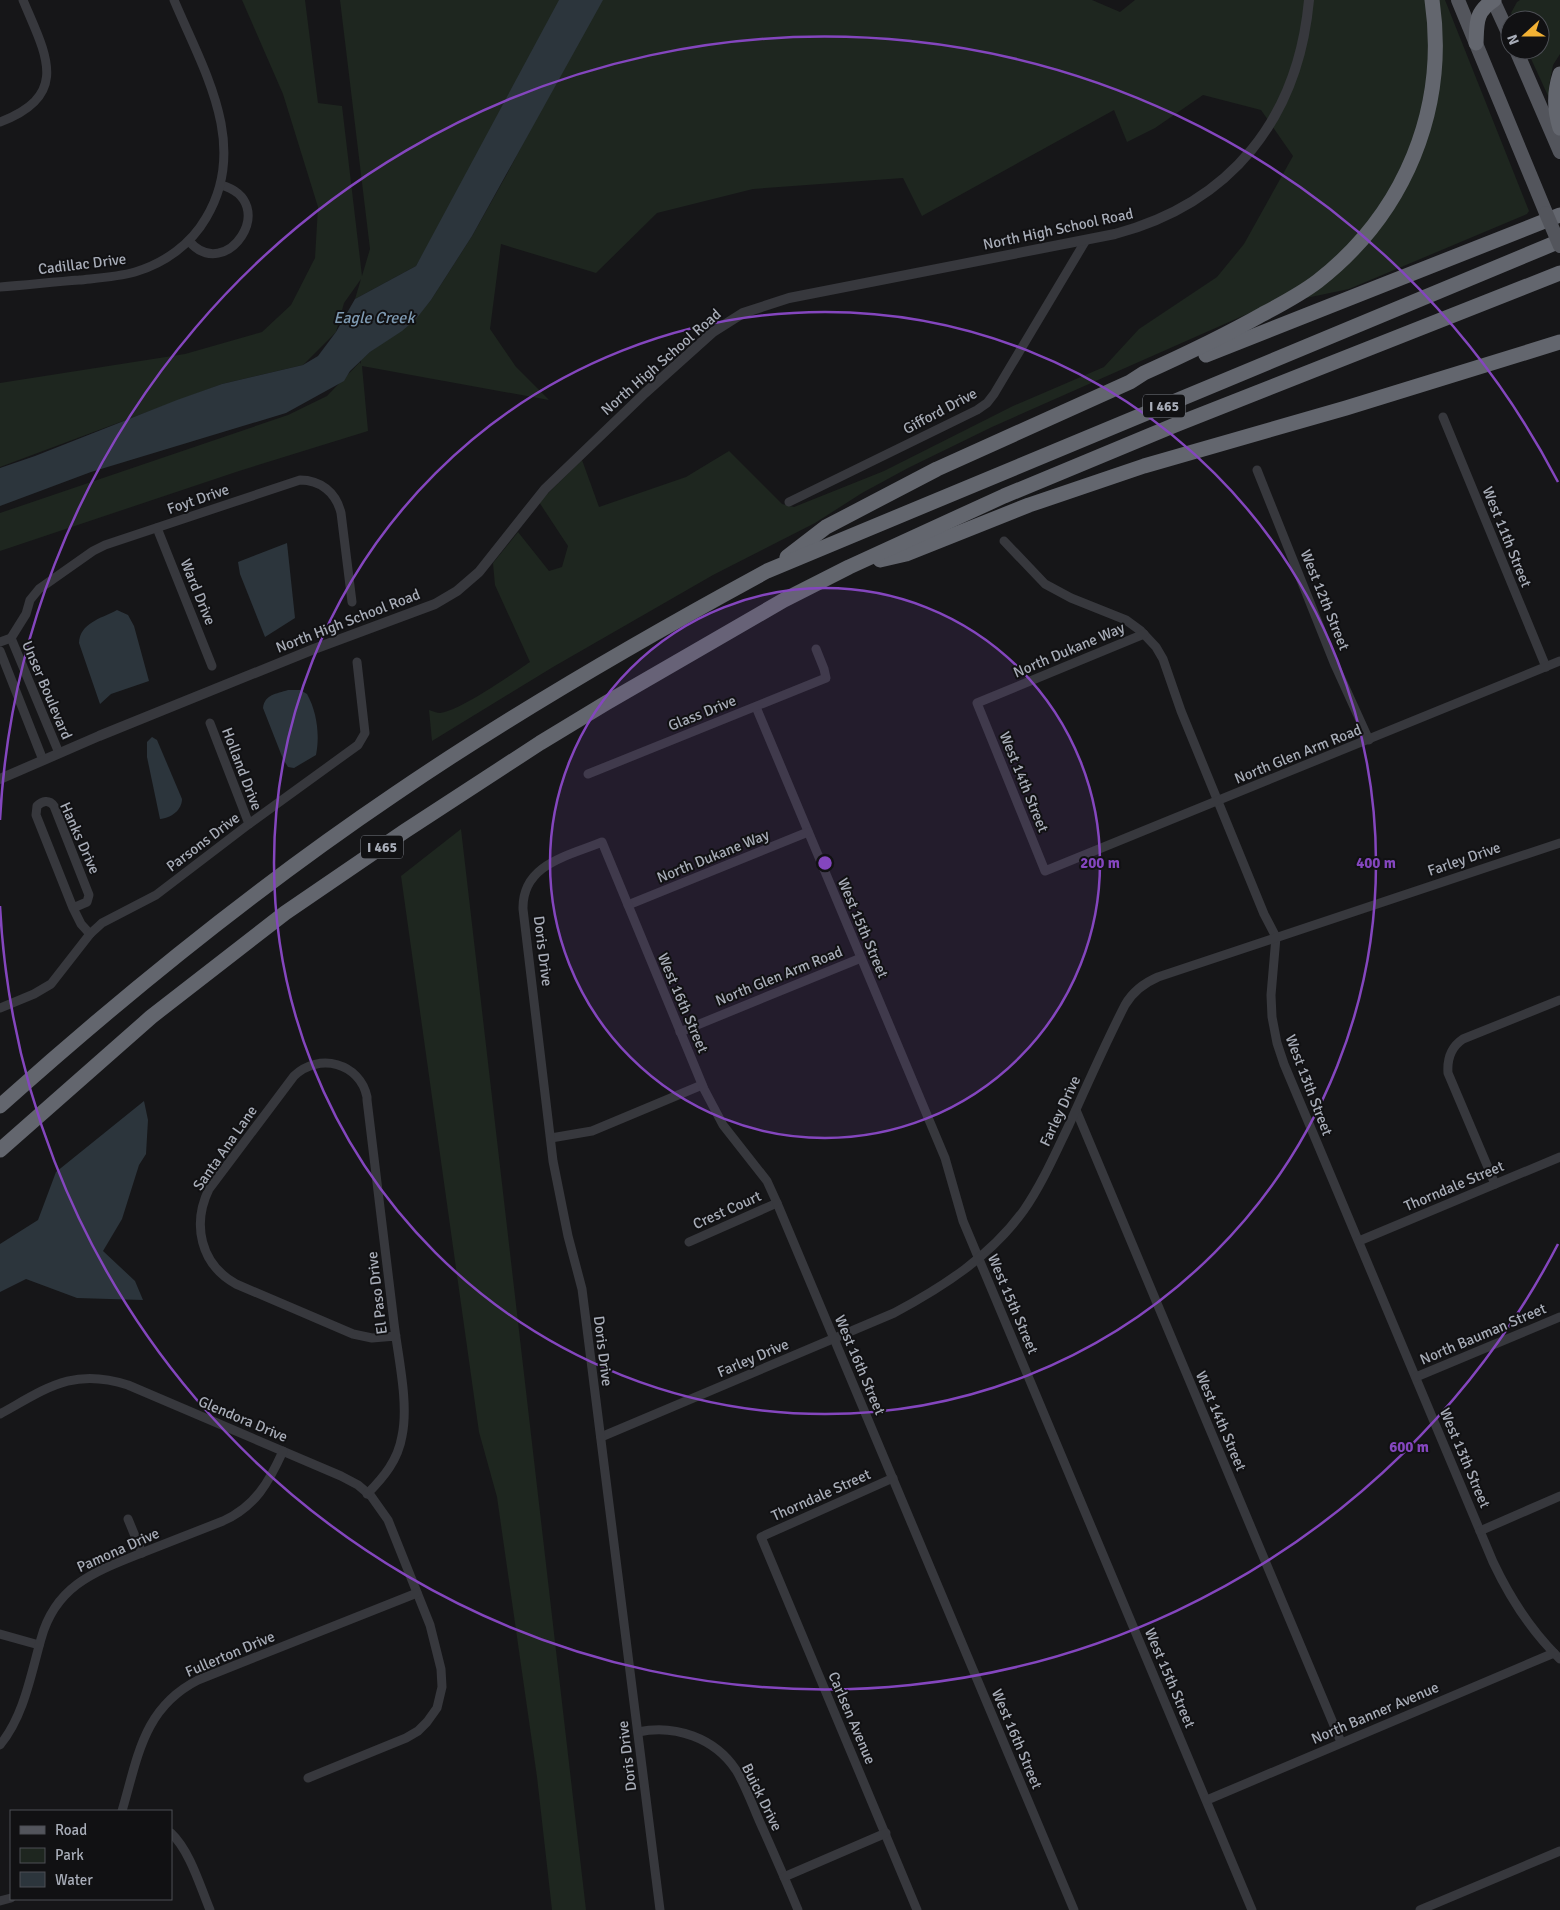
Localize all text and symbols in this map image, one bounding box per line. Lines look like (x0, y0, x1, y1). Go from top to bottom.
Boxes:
north arrow (1500, 10, 1550, 60)
text: N (1504, 32, 1523, 47)
street label: North High School Road (981, 204, 1135, 254)
street label: Cadillac Drive (37, 250, 127, 278)
street label: North High School Road (597, 305, 725, 419)
water label: Eagle Creek (334, 308, 416, 328)
street label: Gifford Drive (900, 384, 980, 438)
road number: I 465 (1143, 394, 1185, 418)
street label: Foyt Drive (165, 480, 231, 518)
street label: West 11th Street (1479, 484, 1535, 590)
street label: West 12th Street (1297, 547, 1353, 653)
street label: Ward Drive (177, 556, 219, 628)
street label: North High School Road (273, 585, 423, 657)
street label: North Dukane Way (1011, 618, 1127, 682)
street label: Unser Boulevard (18, 638, 76, 742)
street label: Glass Drive (665, 691, 739, 735)
street label: North Glen Arm Road (1232, 720, 1364, 788)
street label: Holland Drive (218, 725, 266, 813)
street label: West 14th Street (996, 729, 1052, 835)
street label: Hanks Drive (56, 799, 104, 877)
street label: Parsons Drive (163, 809, 243, 875)
street label: North Dukane Way (654, 825, 772, 887)
road number: I 465 (361, 836, 403, 859)
street label: Farley Drive (1425, 838, 1503, 880)
centre of rings (816, 854, 834, 872)
text: 200 m (1080, 854, 1120, 872)
text: 400 m (1356, 854, 1396, 872)
street label: West 15th Street (834, 875, 892, 981)
street label: Doris Drive (530, 915, 556, 987)
street label: North Glen Arm Road (713, 942, 845, 1010)
street label: West 16th Street (654, 950, 712, 1056)
street label: West 13th Street (1281, 1032, 1337, 1138)
street label: Farley Drive (1036, 1073, 1084, 1149)
street label: Santa Ana Lane (189, 1102, 261, 1194)
street label: Thorndale Street (1401, 1157, 1507, 1215)
street label: Crest Court (690, 1187, 764, 1233)
street label: El Paso Drive (363, 1251, 391, 1335)
street label: West 15th Street (984, 1251, 1042, 1357)
street label: North Bauman Street (1417, 1299, 1549, 1369)
street label: West 16th Street (831, 1312, 889, 1418)
street label: Doris Drive (590, 1315, 616, 1387)
street label: Farley Drive (715, 1335, 791, 1381)
street label: West 14th Street (1192, 1368, 1250, 1474)
street label: Glendora Drive (196, 1392, 290, 1446)
street label: West 13th Street (1436, 1405, 1494, 1511)
text: 600 m (1389, 1438, 1429, 1456)
street label: Thorndale Street (769, 1465, 873, 1525)
street label: Pamona Drive (74, 1524, 162, 1576)
street label: West 15th Street (1141, 1625, 1199, 1731)
street label: Fullerton Drive (183, 1627, 277, 1681)
street label: Carlsen Avenue (824, 1669, 880, 1767)
street label: North Banner Avenue (1309, 1678, 1441, 1748)
street label: West 16th Street (988, 1686, 1046, 1792)
street label: Doris Drive (614, 1720, 640, 1792)
street label: Buick Drive (738, 1760, 786, 1834)
legend (10, 1810, 172, 1900)
text: Road (55, 1821, 87, 1839)
text: Park (55, 1846, 84, 1864)
text: Water (55, 1871, 93, 1889)

